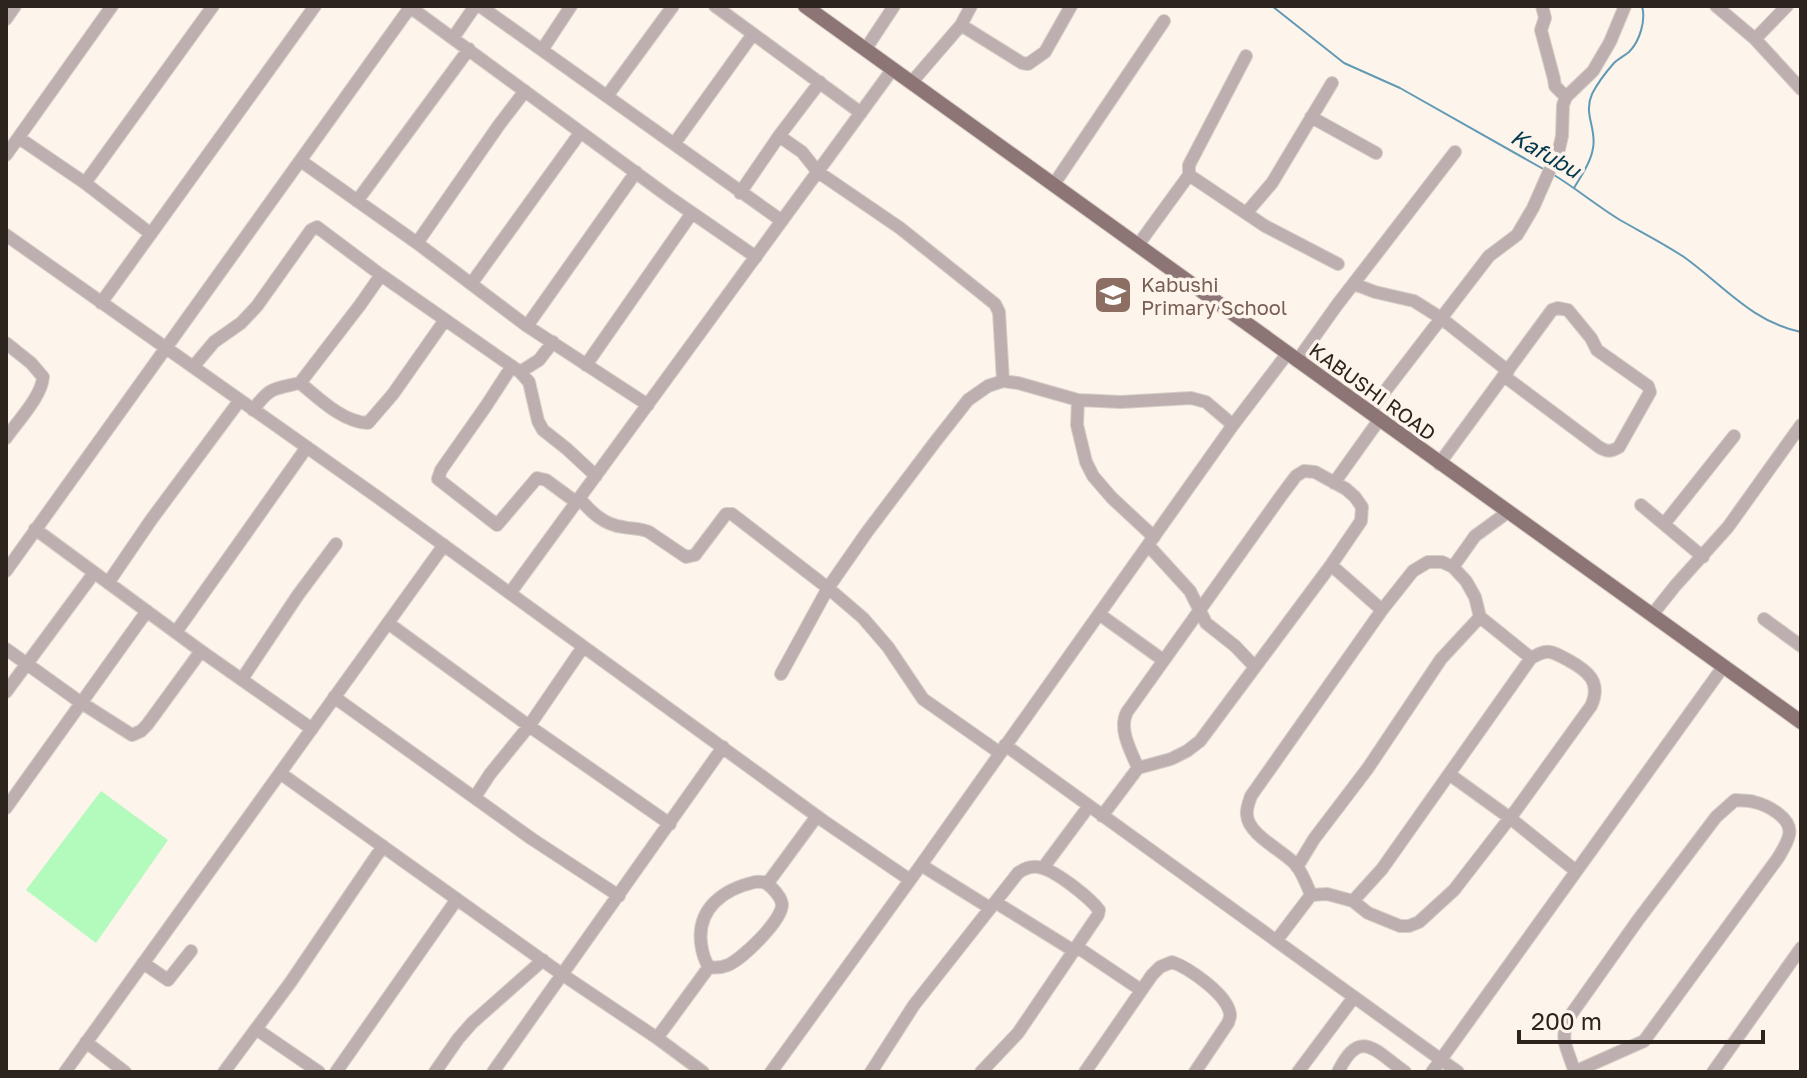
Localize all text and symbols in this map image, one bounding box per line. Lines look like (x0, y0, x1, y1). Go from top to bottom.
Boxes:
water label: Kafubu (1507, 122, 1587, 184)
place label: Kabushi Primary School (1141, 272, 1287, 319)
school or university icon: Kabushi Primary School (1092, 274, 1134, 316)
street label: KABUSHI ROAD (1305, 337, 1441, 445)
scale bar (1519, 994, 1763, 1044)
text: 200 m (1531, 1006, 1602, 1035)

